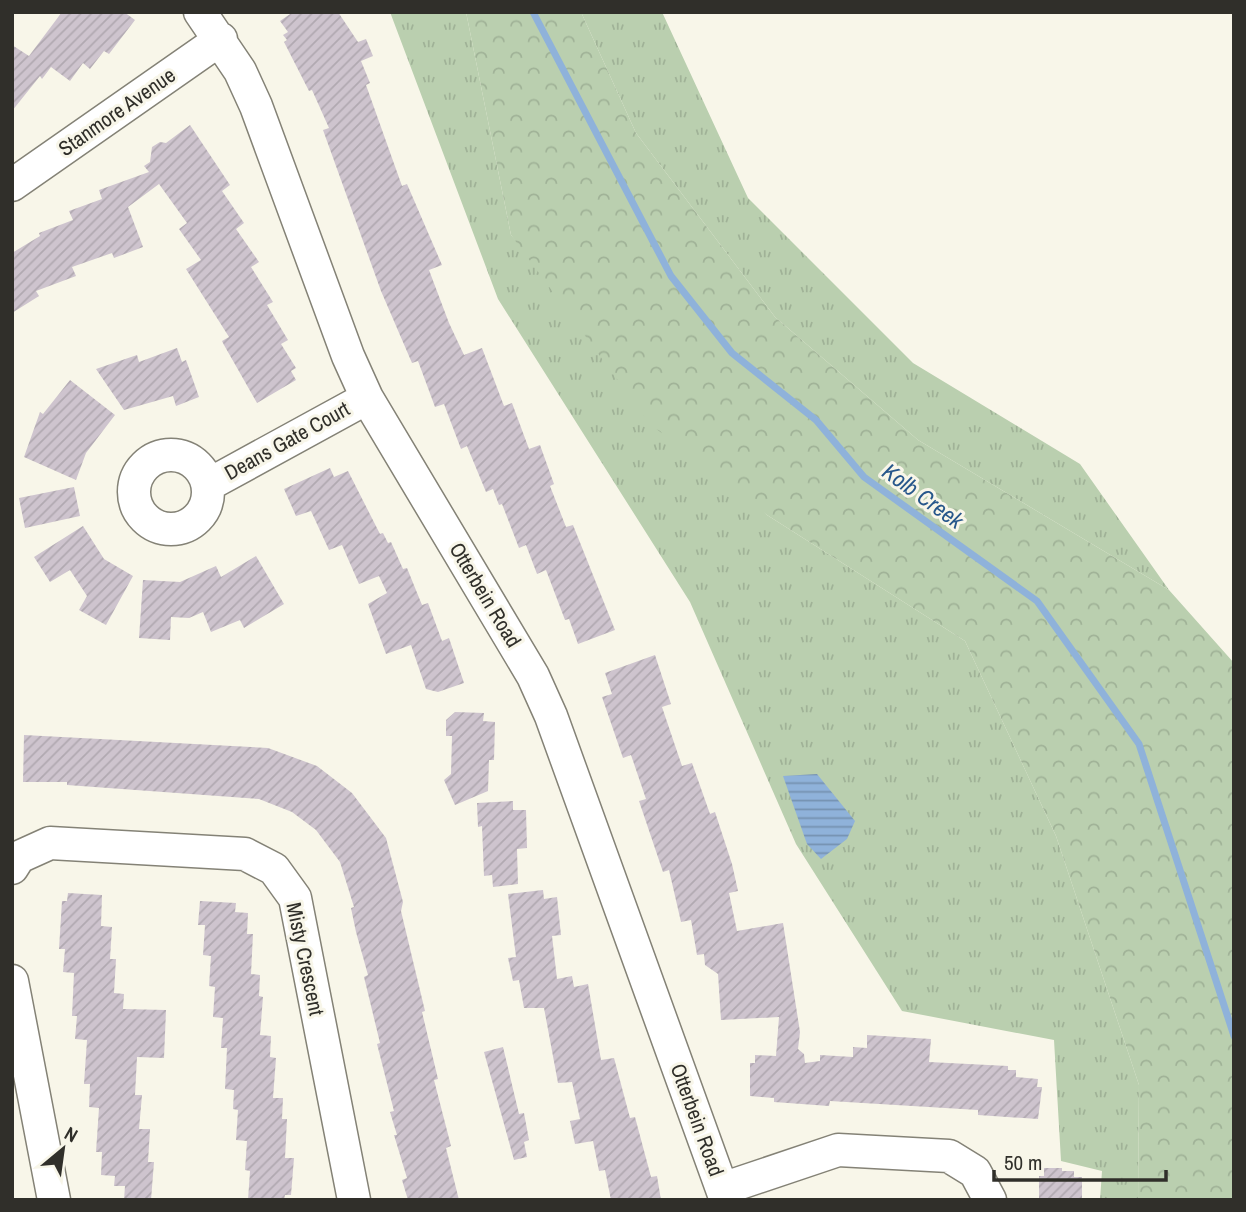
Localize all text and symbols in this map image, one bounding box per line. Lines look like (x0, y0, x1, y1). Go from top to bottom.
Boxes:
street label: Stanmore Avenue (52, 61, 181, 163)
street label: Deans Gate Court (219, 394, 355, 487)
water label: Kolb Creek (876, 456, 971, 536)
street label: Otterbein Road (443, 537, 528, 653)
street label: Misty Crescent (279, 900, 332, 1018)
street label: Otterbein Road (664, 1060, 731, 1180)
north arrow (28, 1114, 98, 1184)
text: N (60, 1120, 82, 1148)
scale bar (994, 1138, 1166, 1182)
text: 50 m (1004, 1148, 1042, 1177)

